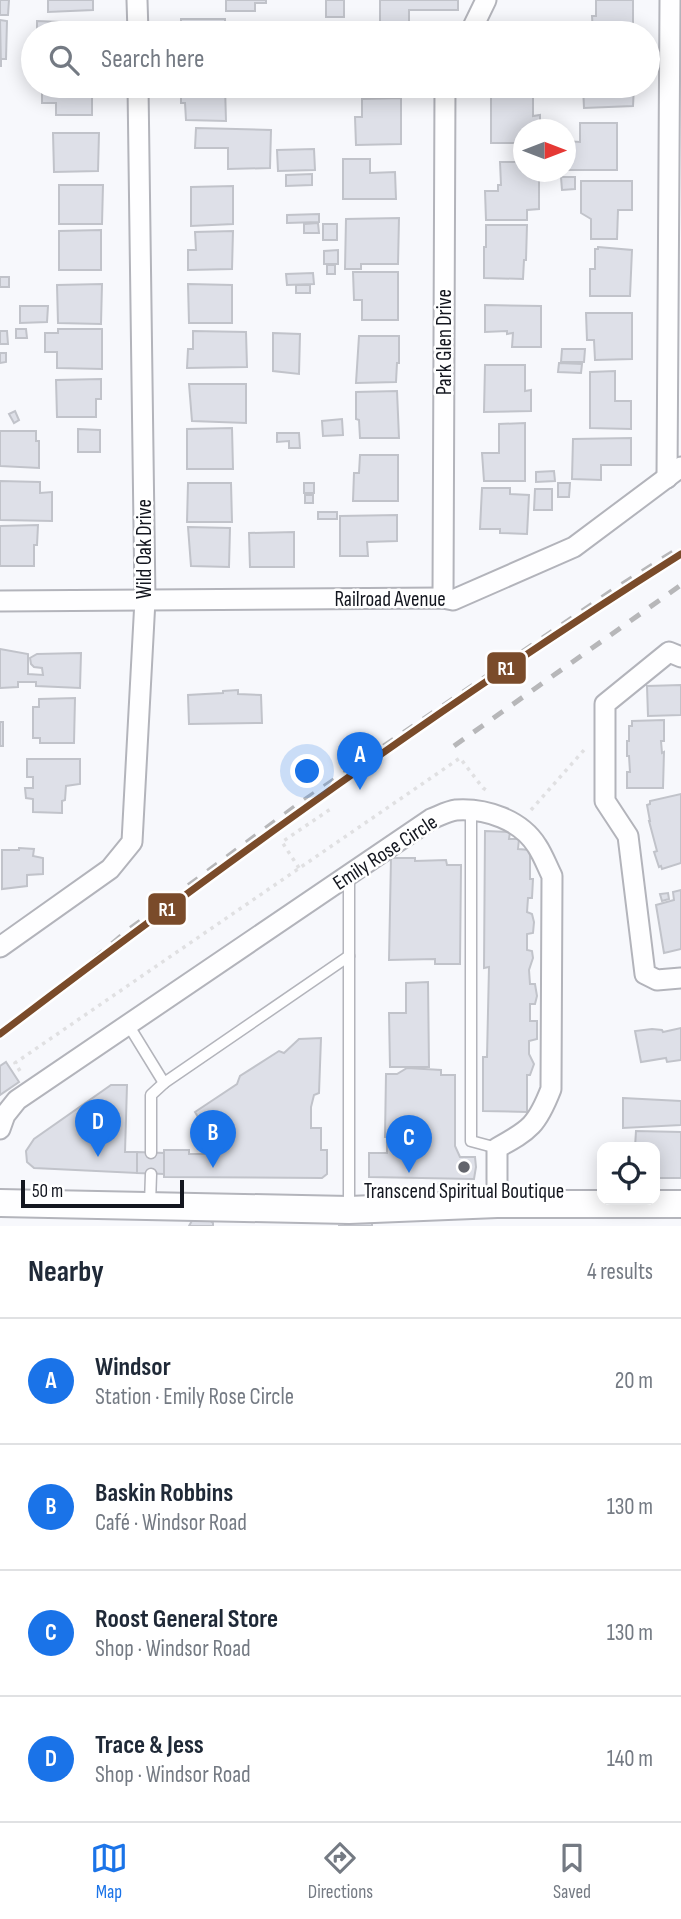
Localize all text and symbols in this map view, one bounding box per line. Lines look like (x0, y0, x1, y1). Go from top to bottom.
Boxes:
search box (21, 21, 660, 98)
icon: search (45, 41, 83, 79)
text: Search here (101, 44, 204, 75)
north arrow (513, 119, 576, 182)
street label: Park Glen Drive (432, 289, 457, 395)
street label: Wild Oak Drive (132, 499, 157, 599)
street label: Railroad Avenue (334, 587, 446, 612)
line badge: R1 (486, 651, 527, 685)
text: R1 (498, 658, 515, 681)
pin: A (337, 732, 383, 790)
your location (290, 754, 324, 788)
street label: Emily Rose Circle (328, 809, 442, 895)
line badge: R1 (147, 892, 187, 926)
text: R1 (159, 899, 176, 922)
pin: D (75, 1099, 121, 1157)
pin: B (190, 1110, 236, 1168)
pin: C (386, 1115, 432, 1173)
map controls (597, 1142, 660, 1205)
button: locate (597, 1142, 660, 1205)
marker: Transcend Spiritual Boutique (456, 1159, 472, 1175)
scale bar (21, 1177, 184, 1209)
place label: Transcend Spiritual Boutique (364, 1179, 564, 1204)
text: 50 m (32, 1180, 63, 1203)
text: Nearby (28, 1254, 104, 1290)
text: 4 results (587, 1258, 653, 1286)
text: Windsor (95, 1352, 171, 1383)
text: A (46, 1367, 56, 1395)
text: 20 m (615, 1367, 653, 1395)
text: Station · Emily Rose Circle (95, 1383, 294, 1411)
text: Baskin Robbins (95, 1478, 233, 1509)
text: B (46, 1493, 56, 1521)
text: 130 m (607, 1493, 653, 1521)
text: Café · Windsor Road (95, 1509, 247, 1537)
text: Roost General Store (95, 1604, 278, 1635)
text: C (45, 1619, 57, 1647)
text: 130 m (607, 1619, 653, 1647)
text: Shop · Windsor Road (95, 1635, 251, 1663)
text: Trace & Jess (95, 1730, 204, 1761)
text: D (45, 1745, 57, 1773)
text: 140 m (607, 1745, 653, 1773)
text: Shop · Windsor Road (95, 1761, 251, 1789)
tab: Map (90, 1839, 128, 1904)
tab: Directions (308, 1839, 373, 1904)
tab: Saved (553, 1839, 591, 1904)

